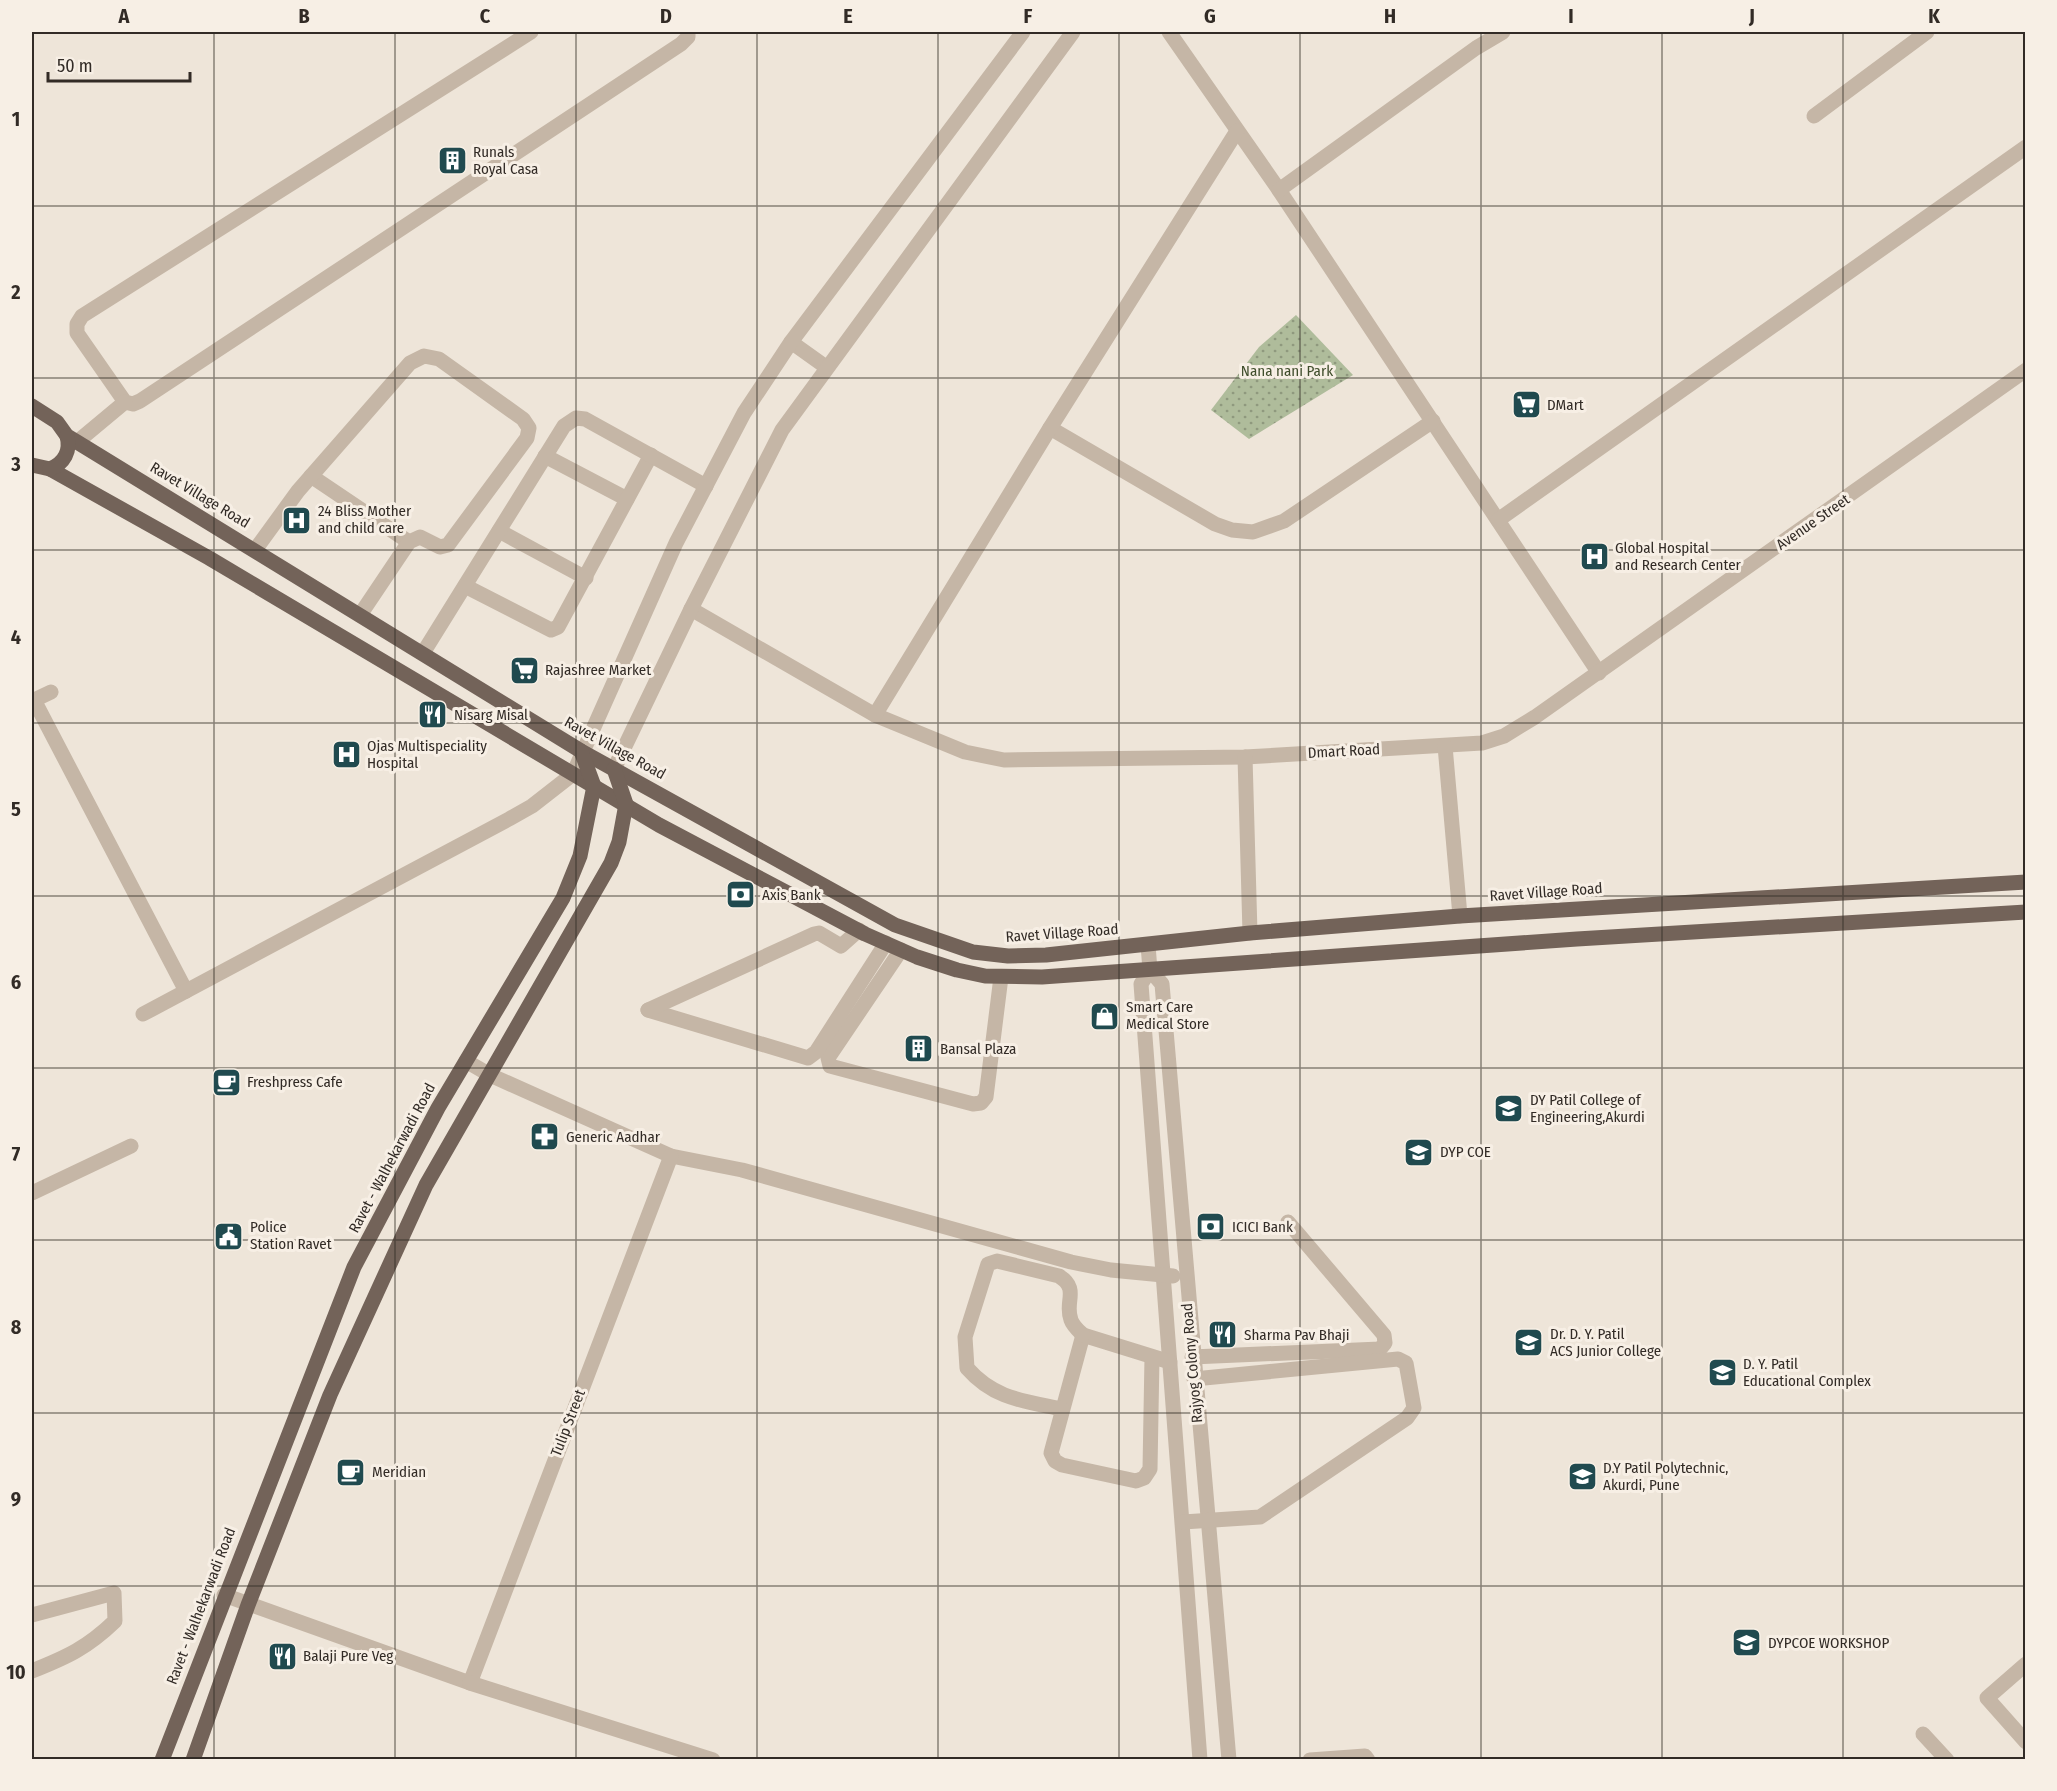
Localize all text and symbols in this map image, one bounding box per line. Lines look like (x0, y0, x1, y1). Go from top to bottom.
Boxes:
text: A (118, 4, 131, 28)
text: B (298, 4, 310, 28)
text: C (480, 4, 491, 28)
text: D (660, 4, 672, 28)
text: E (843, 4, 853, 28)
text: F (1024, 4, 1033, 28)
text: G (1204, 4, 1216, 28)
text: H (1384, 4, 1396, 28)
text: I (1568, 4, 1574, 28)
text: J (1748, 4, 1755, 28)
text: K (1928, 4, 1940, 28)
scale bar (48, 45, 190, 83)
text: 50 m (57, 55, 93, 77)
text: 1 (12, 107, 20, 131)
place label: Runals Royal Casa (473, 143, 538, 178)
building icon: Runals Royal Casa (436, 145, 468, 177)
text: 2 (10, 280, 21, 304)
park label: Nana nani Park (1241, 362, 1333, 380)
supermarket icon: DMart (1510, 389, 1542, 421)
place label: DMart (1547, 396, 1584, 414)
text: 3 (10, 452, 21, 476)
street label: Ravet Village Road (147, 458, 253, 532)
street label: Avenue Street (1773, 490, 1853, 554)
place label: 24 Bliss Mother and child care (318, 502, 412, 537)
hospital icon: 24 Bliss Mother and child care (281, 504, 313, 536)
place label: Global Hospital and Research Center (1615, 539, 1742, 574)
hospital icon: Global Hospital and Research Center (1578, 541, 1610, 573)
text: 4 (11, 625, 21, 649)
supermarket icon: Rajashree Market (508, 654, 540, 686)
place label: Rajashree Market (545, 661, 651, 679)
restaurant icon: Nisarg Misal (417, 699, 449, 731)
place label: Nisarg Misal (454, 706, 528, 724)
street label: Ravet Village Road (561, 713, 669, 783)
place label: Ojas Multispeciality Hospital (367, 737, 487, 772)
hospital icon: Ojas Multispeciality Hospital (330, 739, 362, 771)
street label: Dmart Road (1307, 740, 1381, 762)
text: 5 (11, 797, 21, 821)
bank icon: Axis Bank (725, 879, 757, 911)
street label: Ravet Village Road (1489, 879, 1603, 905)
place label: Axis Bank (762, 886, 821, 904)
street label: Ravet Village Road (1005, 920, 1119, 946)
text: 6 (11, 970, 21, 994)
place label: Smart Care Medical Store (1126, 998, 1209, 1033)
shop icon: Smart Care Medical Store (1089, 1000, 1121, 1032)
building icon: Bansal Plaza (903, 1033, 935, 1065)
place label: Bansal Plaza (940, 1040, 1016, 1058)
cafe icon: Freshpress Cafe (210, 1066, 242, 1098)
place label: Freshpress Cafe (247, 1073, 343, 1091)
street label: Ravet - Walhekarwadi Road (345, 1080, 439, 1236)
place label: DY Patil College of Engineering,Akurdi (1530, 1091, 1645, 1126)
school or university icon: DY Patil College of Engineering,Akurdi (1493, 1093, 1525, 1125)
pharmacy icon: Generic Aadhar (529, 1121, 561, 1153)
place label: Generic Aadhar (566, 1128, 661, 1146)
school or university icon: DYP COE (1403, 1136, 1435, 1168)
text: 7 (12, 1142, 21, 1166)
place label: DYP COE (1440, 1143, 1491, 1161)
bank icon: ICICI Bank (1195, 1211, 1227, 1243)
place label: Police Station Ravet (250, 1218, 332, 1253)
place label: ICICI Bank (1232, 1218, 1293, 1236)
public building icon: Police Station Ravet (213, 1220, 245, 1252)
street label: Rajyog Colony Road (1178, 1302, 1206, 1424)
text: 8 (11, 1315, 22, 1339)
restaurant icon: Sharma Pav Bhaji (1207, 1319, 1239, 1351)
place label: Dr. D. Y. Patil ACS Junior College (1550, 1325, 1661, 1360)
place label: Sharma Pav Bhaji (1244, 1326, 1350, 1344)
school or university icon: Dr. D. Y. Patil ACS Junior College (1513, 1327, 1545, 1359)
place label: D. Y. Patil Educational Complex (1743, 1355, 1871, 1390)
school or university icon: D. Y. Patil Educational Complex (1706, 1357, 1738, 1389)
street label: Tulip Street (547, 1387, 589, 1459)
cafe icon: Meridian (335, 1456, 367, 1488)
place label: D.Y Patil Polytechnic, Akurdi, Pune (1603, 1459, 1728, 1494)
school or university icon: D.Y Patil Polytechnic, Akurdi, Pune (1566, 1461, 1598, 1493)
place label: Meridian (372, 1463, 426, 1481)
text: 9 (11, 1487, 21, 1511)
street label: Ravet - Walhekarwadi Road (163, 1525, 239, 1687)
school or university icon: DYPCOE WORKSHOP (1731, 1627, 1763, 1659)
place label: DYPCOE WORKSHOP (1768, 1634, 1889, 1652)
restaurant icon: Balaji Pure Veg (266, 1640, 298, 1672)
place label: Balaji Pure Veg (303, 1647, 393, 1665)
text: 10 (6, 1660, 26, 1684)

